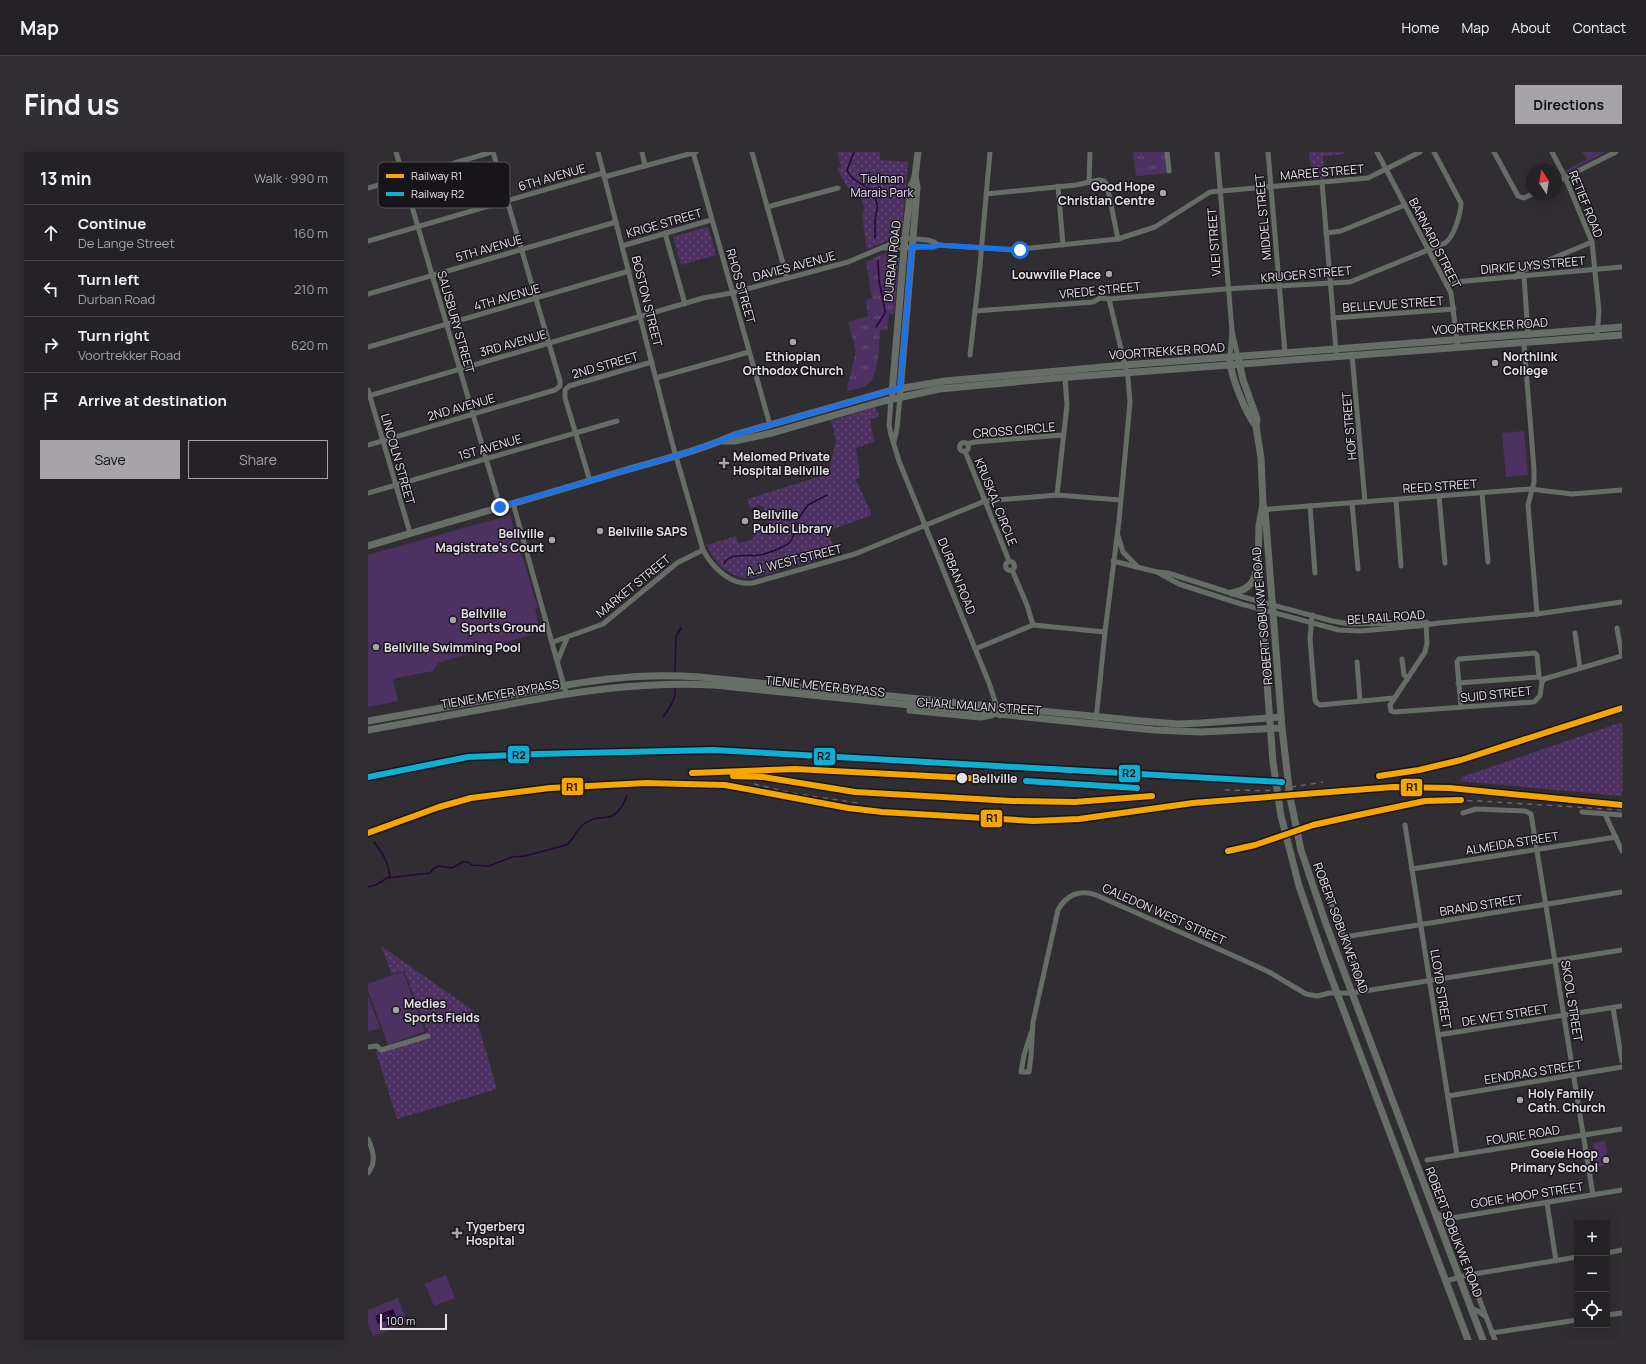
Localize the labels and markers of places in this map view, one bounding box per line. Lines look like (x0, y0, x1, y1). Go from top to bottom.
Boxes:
place label: Good Hope Christian Centre (1058, 178, 1155, 209)
marker: Good Hope Christian Centre (1158, 188, 1168, 198)
place label: Louwville Place (1012, 266, 1101, 283)
marker: Louwville Place (1104, 269, 1114, 279)
marker: Ethiopian Orthodox Church (788, 337, 798, 347)
place label: Ethiopian Orthodox Church (743, 348, 843, 379)
place label: Northlink College (1503, 348, 1558, 379)
marker: Northlink College (1490, 358, 1500, 368)
place label: Melomed Private Hospital Bellville (733, 448, 830, 479)
marker: Melomed Private Hospital Bellville (718, 457, 730, 469)
place label: Bellville Public Library (753, 506, 832, 537)
marker: Bellville Public Library (740, 516, 750, 526)
place label: Bellville SAPS (608, 523, 687, 540)
place label: Bellville Magistrate's Court (436, 525, 544, 556)
marker: Bellville SAPS (595, 526, 605, 536)
marker: Bellville Magistrate's Court (547, 535, 557, 545)
place label: Bellville Sports Ground (461, 605, 546, 636)
marker: Bellville Sports Ground (448, 615, 458, 625)
place label: Bellville Swimming Pool (384, 639, 521, 656)
marker: Bellville Swimming Pool (371, 642, 381, 652)
place label: Bellville (972, 770, 1018, 787)
marker: Bellville (955, 771, 969, 785)
place label: Medies Sports Fields (404, 995, 480, 1026)
marker: Medies Sports Fields (391, 1005, 401, 1015)
place label: Holy Family Cath. Church (1528, 1085, 1605, 1116)
marker: Holy Family Cath. Church (1515, 1095, 1525, 1105)
place label: Goeie Hoop Primary School (1510, 1145, 1598, 1176)
marker: Goeie Hoop Primary School (1601, 1155, 1611, 1165)
place label: Tygerberg Hospital (466, 1218, 525, 1249)
marker: Tygerberg Hospital (451, 1227, 463, 1239)

